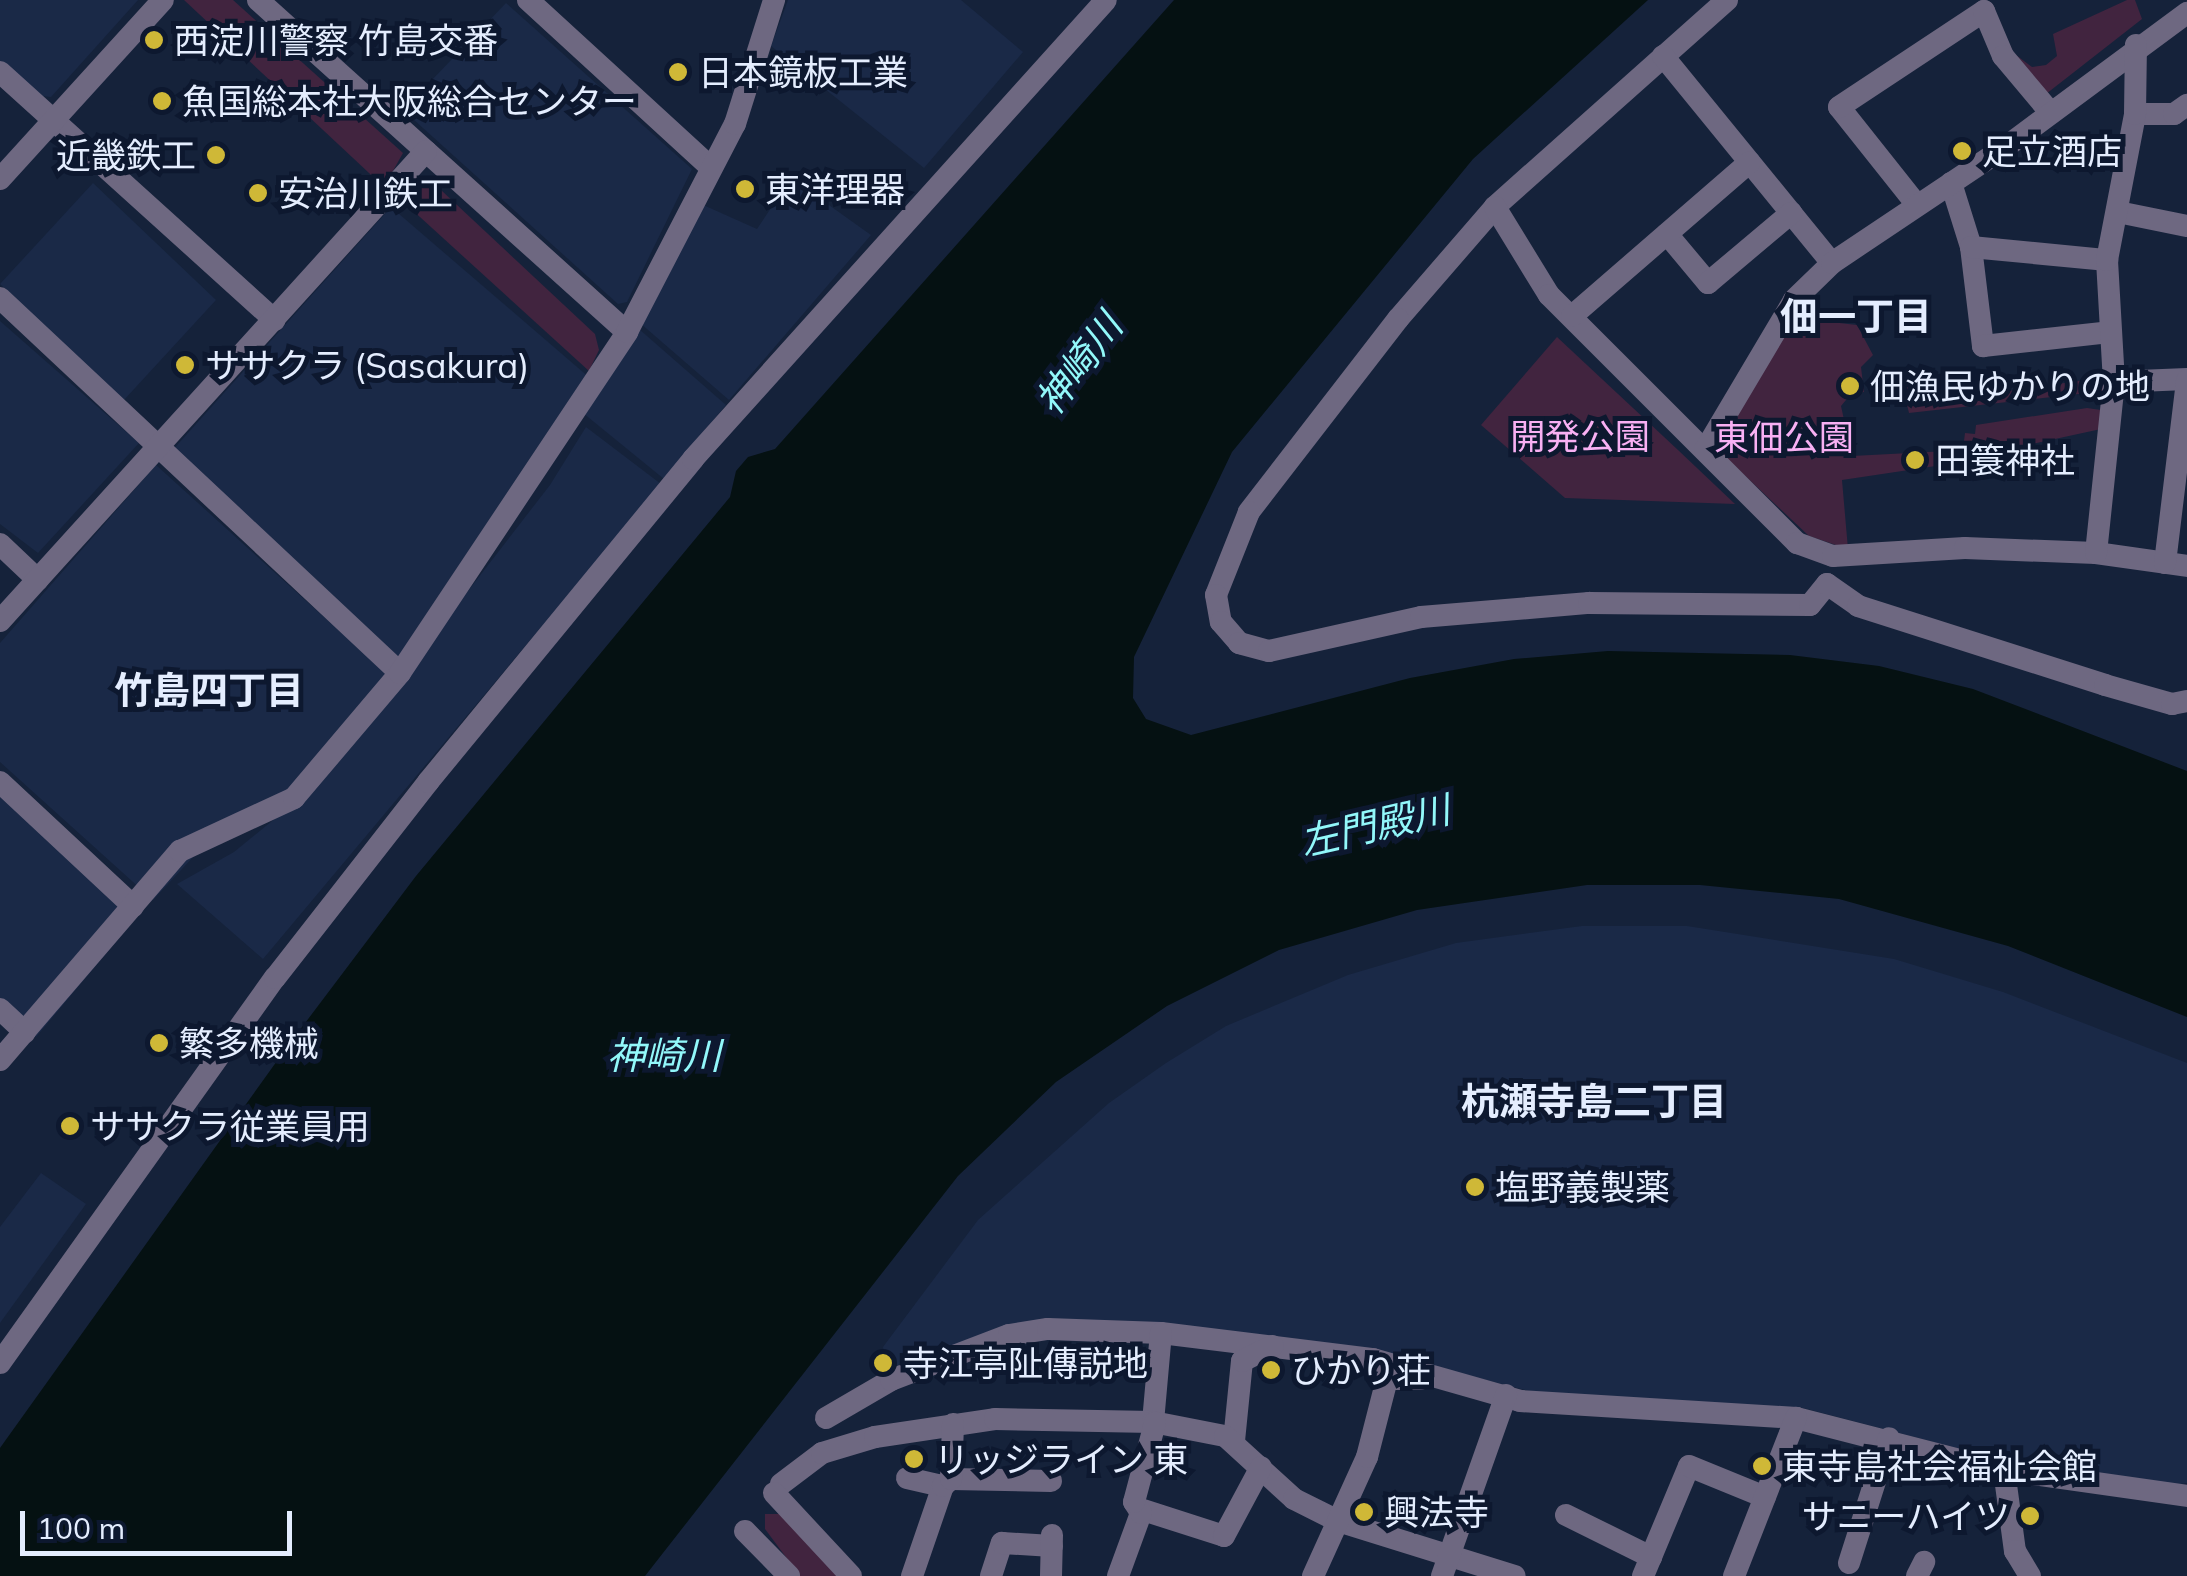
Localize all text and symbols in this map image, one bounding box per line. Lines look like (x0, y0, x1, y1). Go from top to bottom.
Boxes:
place label: 西淀川警察 竹島交番 (174, 19, 498, 61)
marker: 西淀川警察 竹島交番 (143, 29, 165, 51)
place label: 日本鏡板工業 (698, 51, 908, 93)
marker: 日本鏡板工業 (667, 61, 689, 83)
place label: 魚国総本社大阪総合センター (182, 80, 637, 122)
marker: 魚国総本社大阪総合センター (151, 90, 173, 112)
place label: 足立酒店 (1982, 130, 2122, 172)
place label: 近畿鉄工 (56, 134, 196, 176)
marker: 足立酒店 (1951, 140, 1973, 162)
marker: 近畿鉄工 (205, 144, 227, 166)
place label: 東洋理器 (765, 168, 905, 210)
place label: 安治川鉄工 (278, 172, 453, 214)
marker: 東洋理器 (734, 178, 756, 200)
marker: 安治川鉄工 (247, 182, 269, 204)
district label: 佃一丁目 (1780, 294, 1932, 340)
water label: 神崎川 (1026, 305, 1132, 423)
place label: ササクラ (Sasakura) (205, 344, 529, 386)
marker: ササクラ (Sasakura) (174, 354, 196, 376)
place label: 佃漁民ゆかりの地 (1870, 365, 2150, 407)
marker: 佃漁民ゆかりの地 (1839, 375, 1861, 397)
park label: 開発公園 (1510, 415, 1650, 457)
park label: 東佃公園 (1714, 416, 1854, 458)
place label: 田簑神社 (1935, 439, 2075, 481)
marker: 田簑神社 (1904, 449, 1926, 471)
district label: 竹島四丁目 (114, 668, 304, 714)
water label: 左門殿川 (1296, 787, 1454, 865)
place label: 繁多機械 (179, 1022, 319, 1064)
marker: 繁多機械 (148, 1032, 170, 1054)
water label: 神崎川 (607, 1033, 721, 1079)
district label: 杭瀬寺島二丁目 (1461, 1079, 1727, 1125)
place label: ササクラ従業員用 (90, 1105, 370, 1147)
marker: ササクラ従業員用 (59, 1115, 81, 1137)
place label: 塩野義製薬 (1495, 1166, 1670, 1208)
marker: 塩野義製薬 (1464, 1176, 1486, 1198)
place label: 寺江亭阯傳説地 (903, 1342, 1148, 1384)
place label: ひかり荘 (1291, 1349, 1431, 1391)
marker: 寺江亭阯傳説地 (872, 1352, 894, 1374)
marker: ひかり荘 (1260, 1359, 1282, 1381)
place label: リッジライン 東 (934, 1438, 1188, 1480)
place label: 東寺島社会福祉会館 (1782, 1445, 2097, 1487)
marker: リッジライン 東 (903, 1448, 925, 1470)
marker: 東寺島社会福祉会館 (1751, 1455, 1773, 1477)
scale bar (25, 1491, 298, 1553)
place label: 興法寺 (1384, 1491, 1489, 1533)
place label: サニーハイツ (1800, 1495, 2010, 1537)
marker: 興法寺 (1353, 1501, 1375, 1523)
marker: サニーハイツ (2019, 1505, 2041, 1527)
text: 100 m (37, 1509, 125, 1547)

